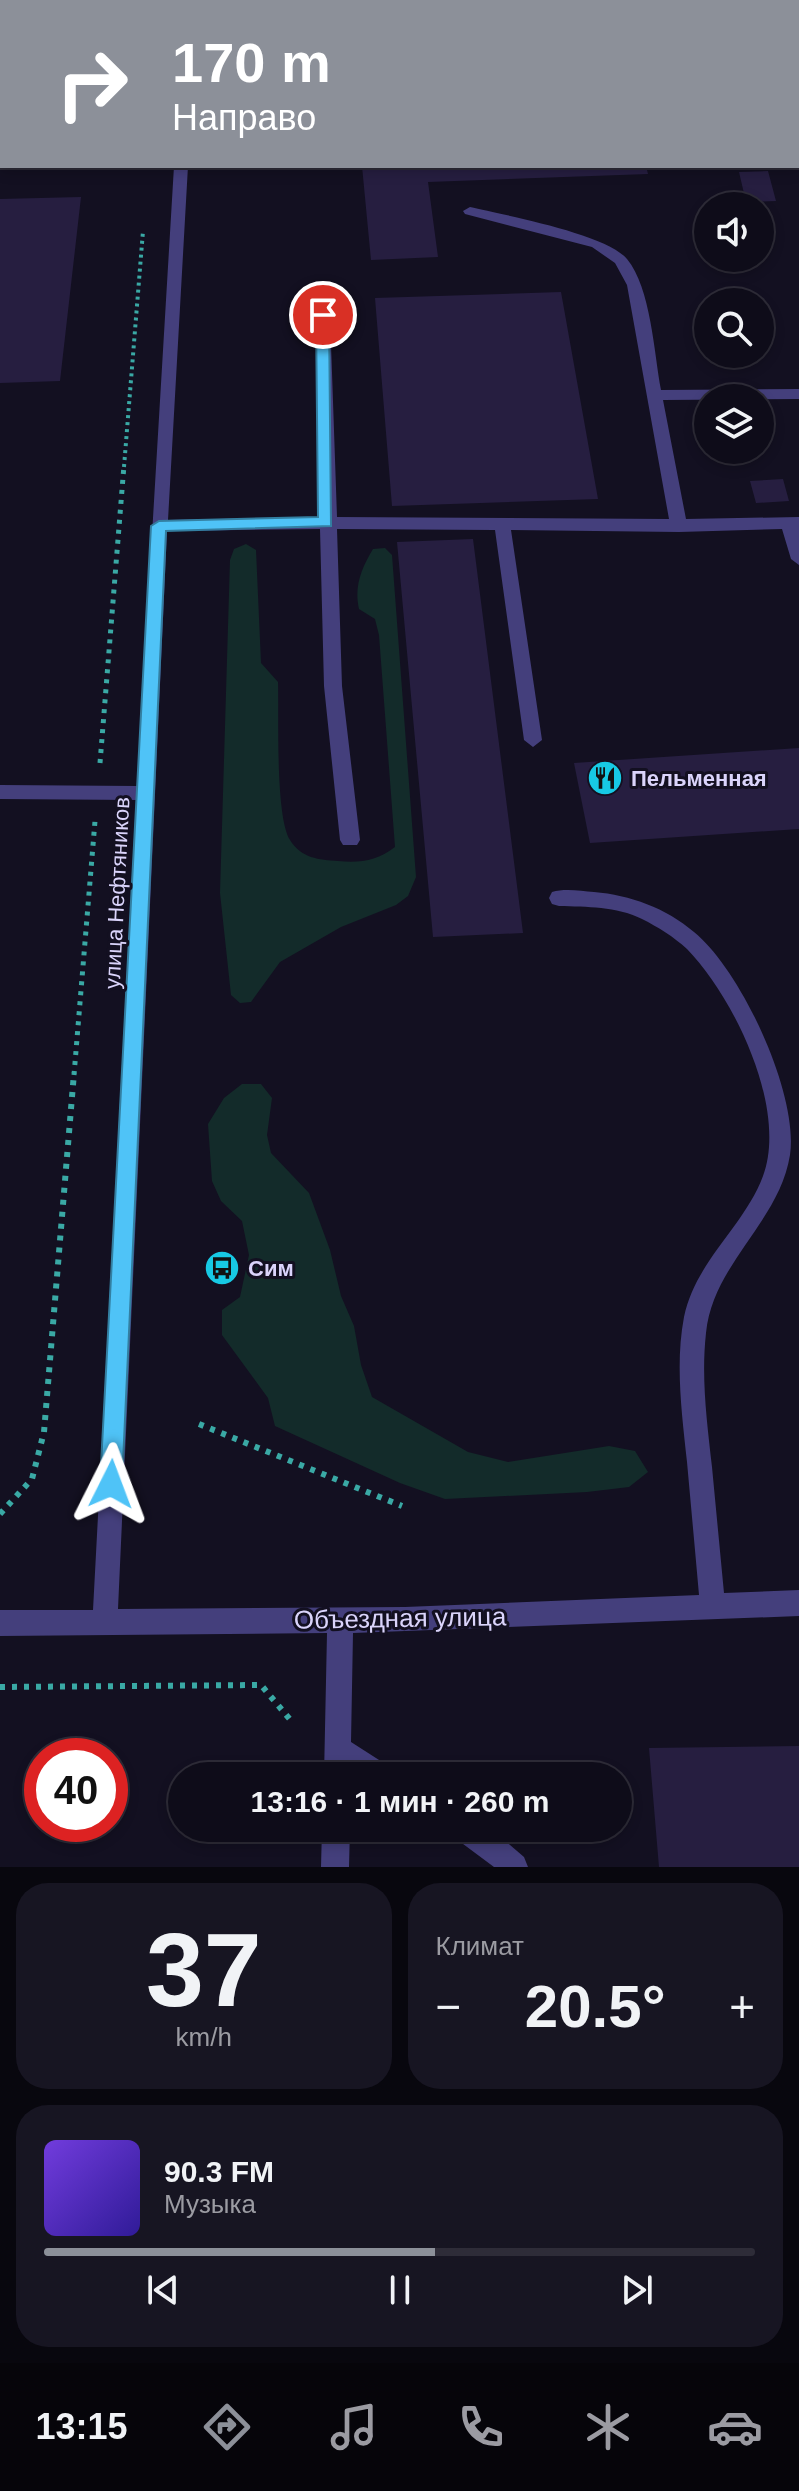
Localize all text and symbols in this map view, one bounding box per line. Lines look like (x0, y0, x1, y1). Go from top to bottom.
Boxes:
text: 170 m (172, 31, 331, 94)
icon: right (40, 32, 144, 136)
text: Направо (172, 97, 316, 138)
map controls (694, 192, 774, 464)
button: sound (694, 192, 774, 272)
pin (289, 281, 357, 349)
button: search (694, 288, 774, 368)
icon: arrive (301, 293, 345, 337)
button: layers (694, 384, 774, 464)
restaurant icon: Пельменная (586, 759, 624, 797)
place label: Пельменная (631, 766, 767, 791)
street label: улица Нефтяников (99, 796, 135, 990)
bus stop icon: Сим (203, 1249, 241, 1287)
place label: Сим (248, 1256, 294, 1281)
position arrow (69, 1442, 153, 1526)
street label: Объездная улица (293, 1601, 507, 1635)
speed limit sign: 40 (24, 1738, 128, 1842)
text: 13:16 · 1 мин · 260 m (251, 1785, 549, 1818)
text: 37 (146, 1912, 262, 2028)
text: Климат (436, 1931, 524, 1961)
text: 20.5° (525, 1973, 666, 2040)
text: − (436, 1982, 461, 2031)
text: + (729, 1982, 755, 2031)
text: km/h (176, 2022, 232, 2052)
text: 90.3 FM (164, 2155, 274, 2188)
text: Музыка (164, 2189, 256, 2219)
icon: previous (141, 2268, 185, 2312)
icon: pause (378, 2268, 422, 2312)
icon: next (615, 2268, 659, 2312)
icon: directions (199, 2399, 255, 2455)
icon: music (326, 2399, 382, 2455)
icon: phone (453, 2399, 509, 2455)
icon: climate (580, 2399, 636, 2455)
icon: car (707, 2399, 763, 2455)
text: 13:15 (36, 2406, 128, 2447)

